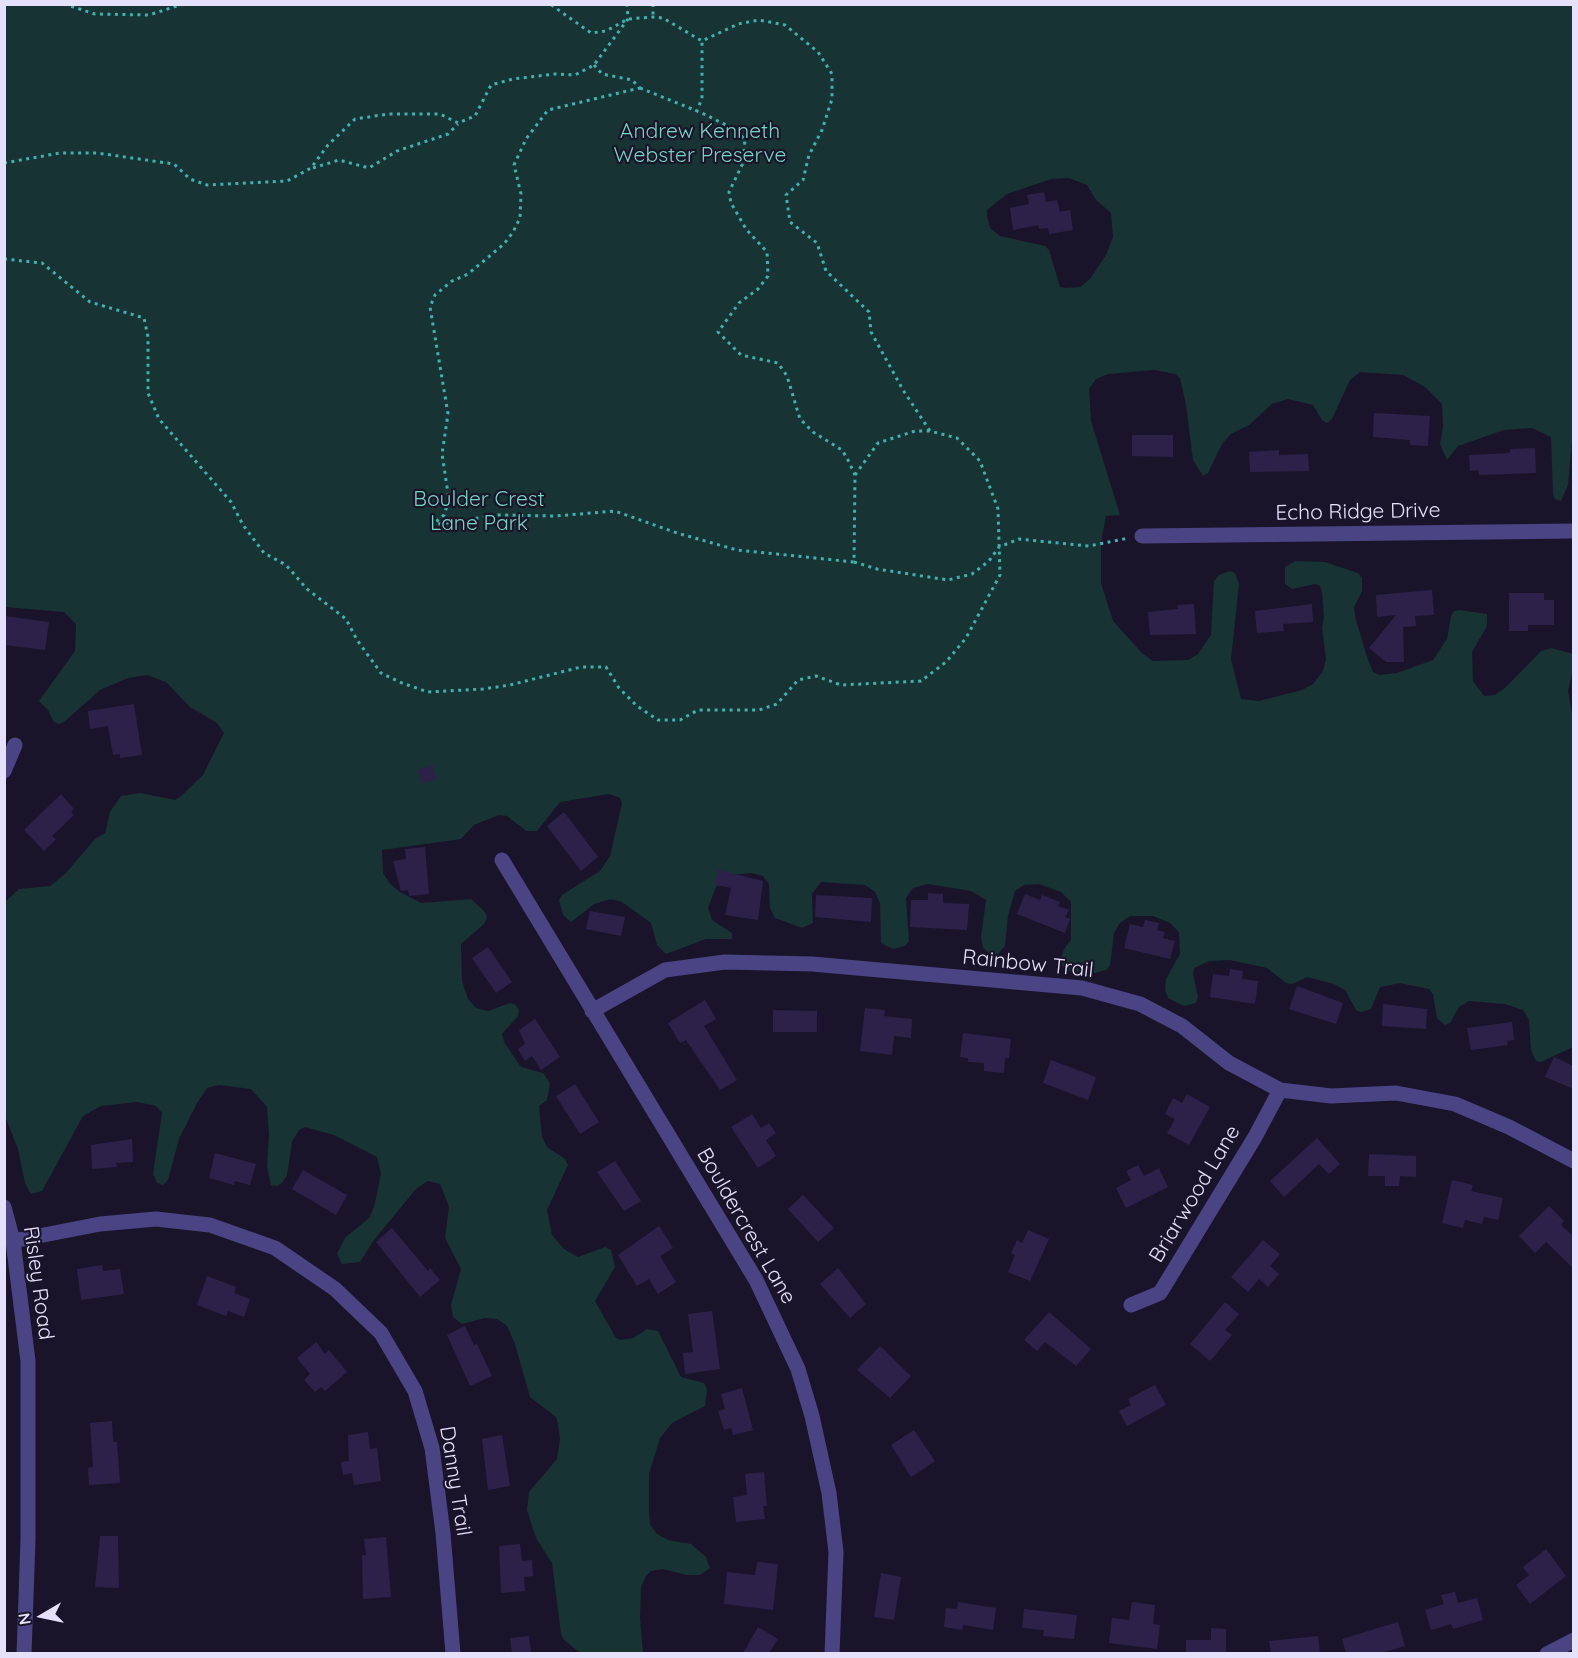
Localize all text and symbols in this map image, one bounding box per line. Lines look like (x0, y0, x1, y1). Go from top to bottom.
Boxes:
park label: Andrew Kenneth Webster Preserve (614, 119, 786, 169)
park label: Boulder Crest Lane Park (413, 487, 545, 537)
street label: Echo Ridge Drive (1275, 498, 1441, 526)
street label: Rainbow Trail (961, 945, 1095, 983)
street label: Briarwood Lane (1144, 1121, 1246, 1267)
street label: Bouldercrest Lane (691, 1143, 801, 1309)
street label: Risley Road (18, 1225, 58, 1341)
street label: Danny Trail (434, 1424, 476, 1538)
north arrow (12, 1586, 72, 1646)
text: N (13, 1611, 35, 1626)

